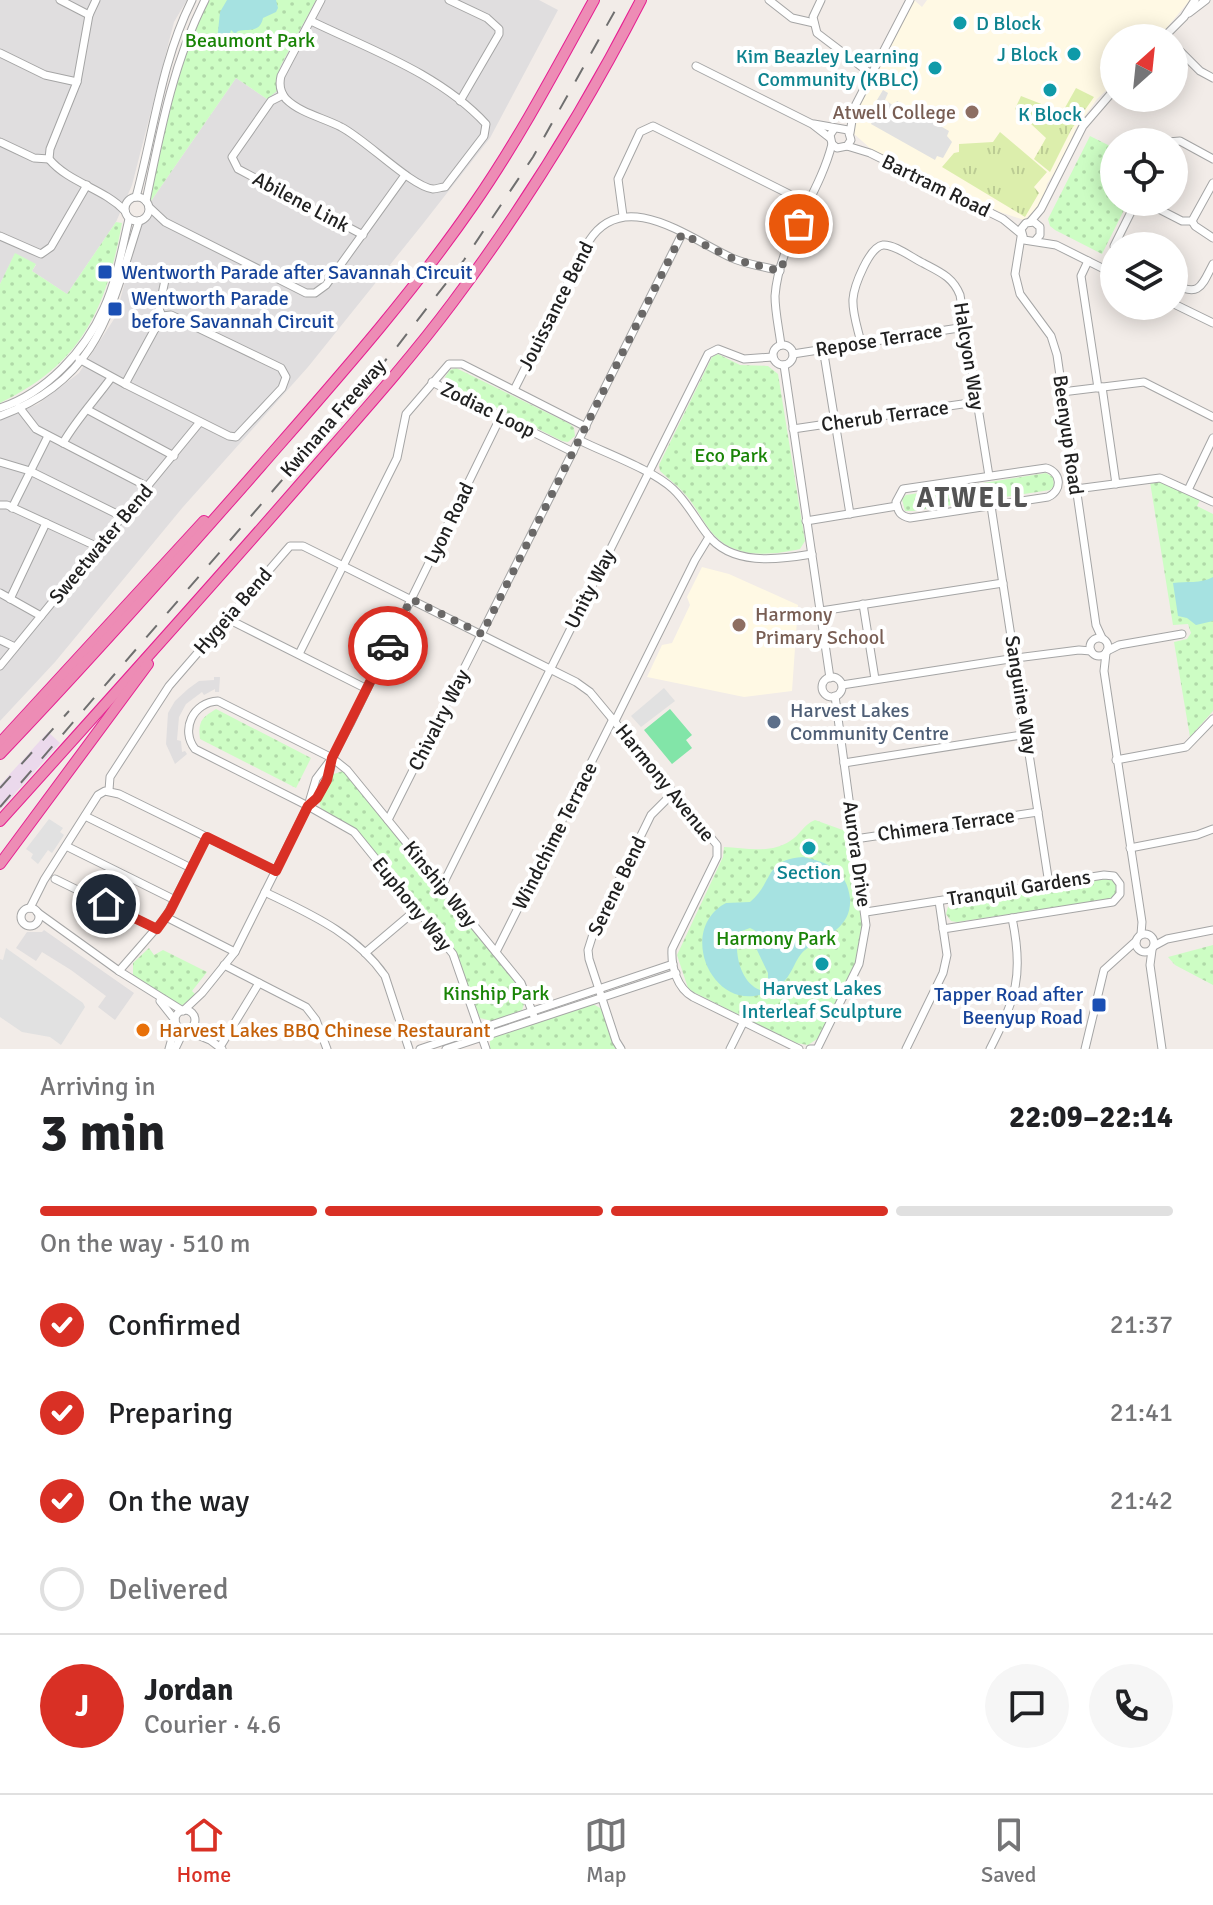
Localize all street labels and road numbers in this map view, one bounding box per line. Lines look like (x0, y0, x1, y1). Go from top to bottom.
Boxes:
street label: Bartram Road (878, 149, 994, 223)
street label: Abilene Link (248, 166, 354, 238)
street label: Jouissance Bend (513, 237, 599, 375)
street label: Halcyon Way (948, 300, 990, 412)
street label: Repose Terrace (814, 318, 944, 362)
street label: Kwinana Freeway (275, 353, 392, 482)
street label: Beenyup Road (1047, 373, 1089, 497)
street label: Zodiac Loop (437, 376, 539, 444)
street label: Cherub Terrace (820, 395, 950, 437)
street label: Lyon Road (419, 478, 479, 568)
street label: Sweetwater Bend (44, 479, 158, 609)
street label: Unity Way (559, 544, 621, 633)
street label: Hygeia Bend (189, 562, 277, 660)
street label: Sanguine Way (999, 634, 1043, 757)
street label: Chivalry Way (403, 665, 475, 775)
street label: Harmony Avenue (610, 719, 720, 847)
street label: Windchime Terrace (507, 758, 603, 914)
street label: Aurora Drive (837, 799, 877, 909)
street label: Chimera Terrace (876, 803, 1016, 847)
street label: Serene Bend (582, 832, 652, 940)
street label: Kinship Way (398, 836, 483, 933)
street label: Euphony Way (366, 852, 458, 957)
street label: Tranquil Gardens (946, 864, 1093, 912)

